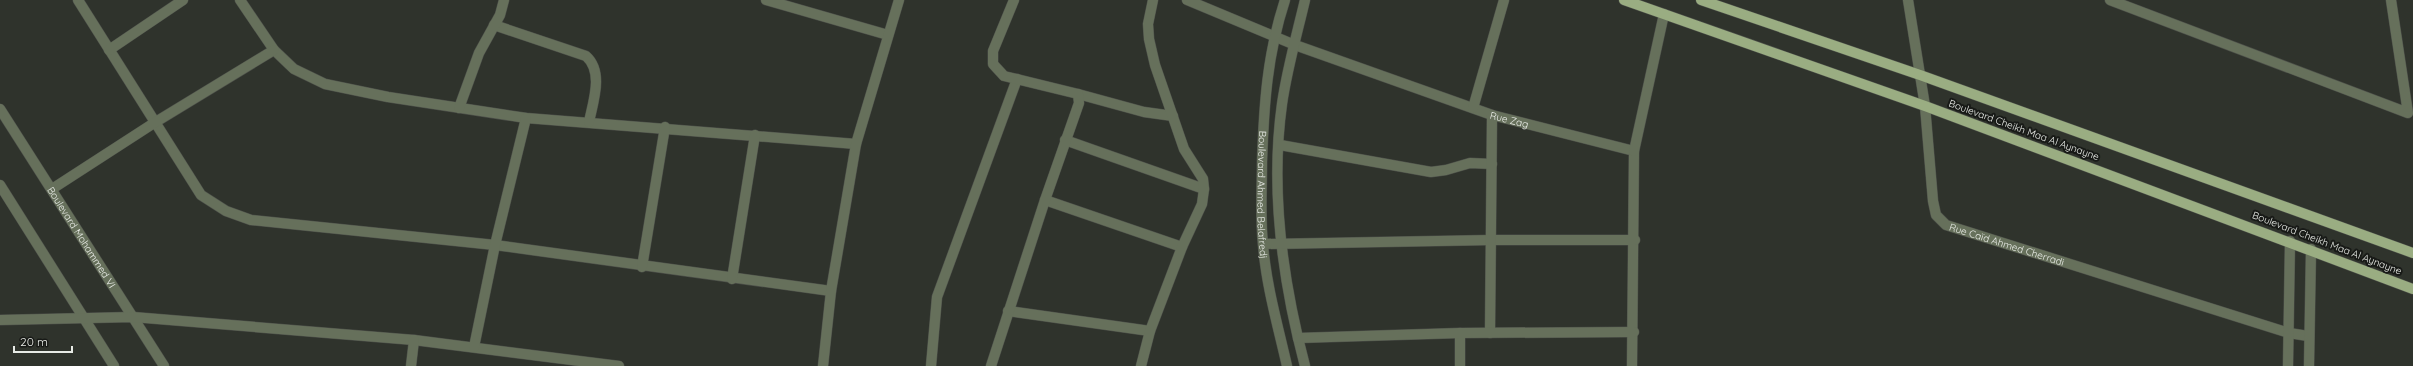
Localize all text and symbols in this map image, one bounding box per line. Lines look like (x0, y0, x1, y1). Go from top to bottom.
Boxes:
street label: Boulevard Cheikh Maa Al Aynayne (1947, 97, 2101, 163)
street label: Rue Zag (1489, 108, 1530, 131)
street label: Boulevard Ahmed Belafredj (1255, 130, 1271, 259)
street label: Boulevard Mohammed VI (45, 184, 119, 290)
street label: Boulevard Cheikh Maa Al Aynayne (2250, 208, 2404, 278)
street label: Rue Caïd Ahmed Cherradi (1948, 220, 2066, 268)
scale bar (14, 328, 72, 354)
text: 20 m (20, 334, 48, 349)

